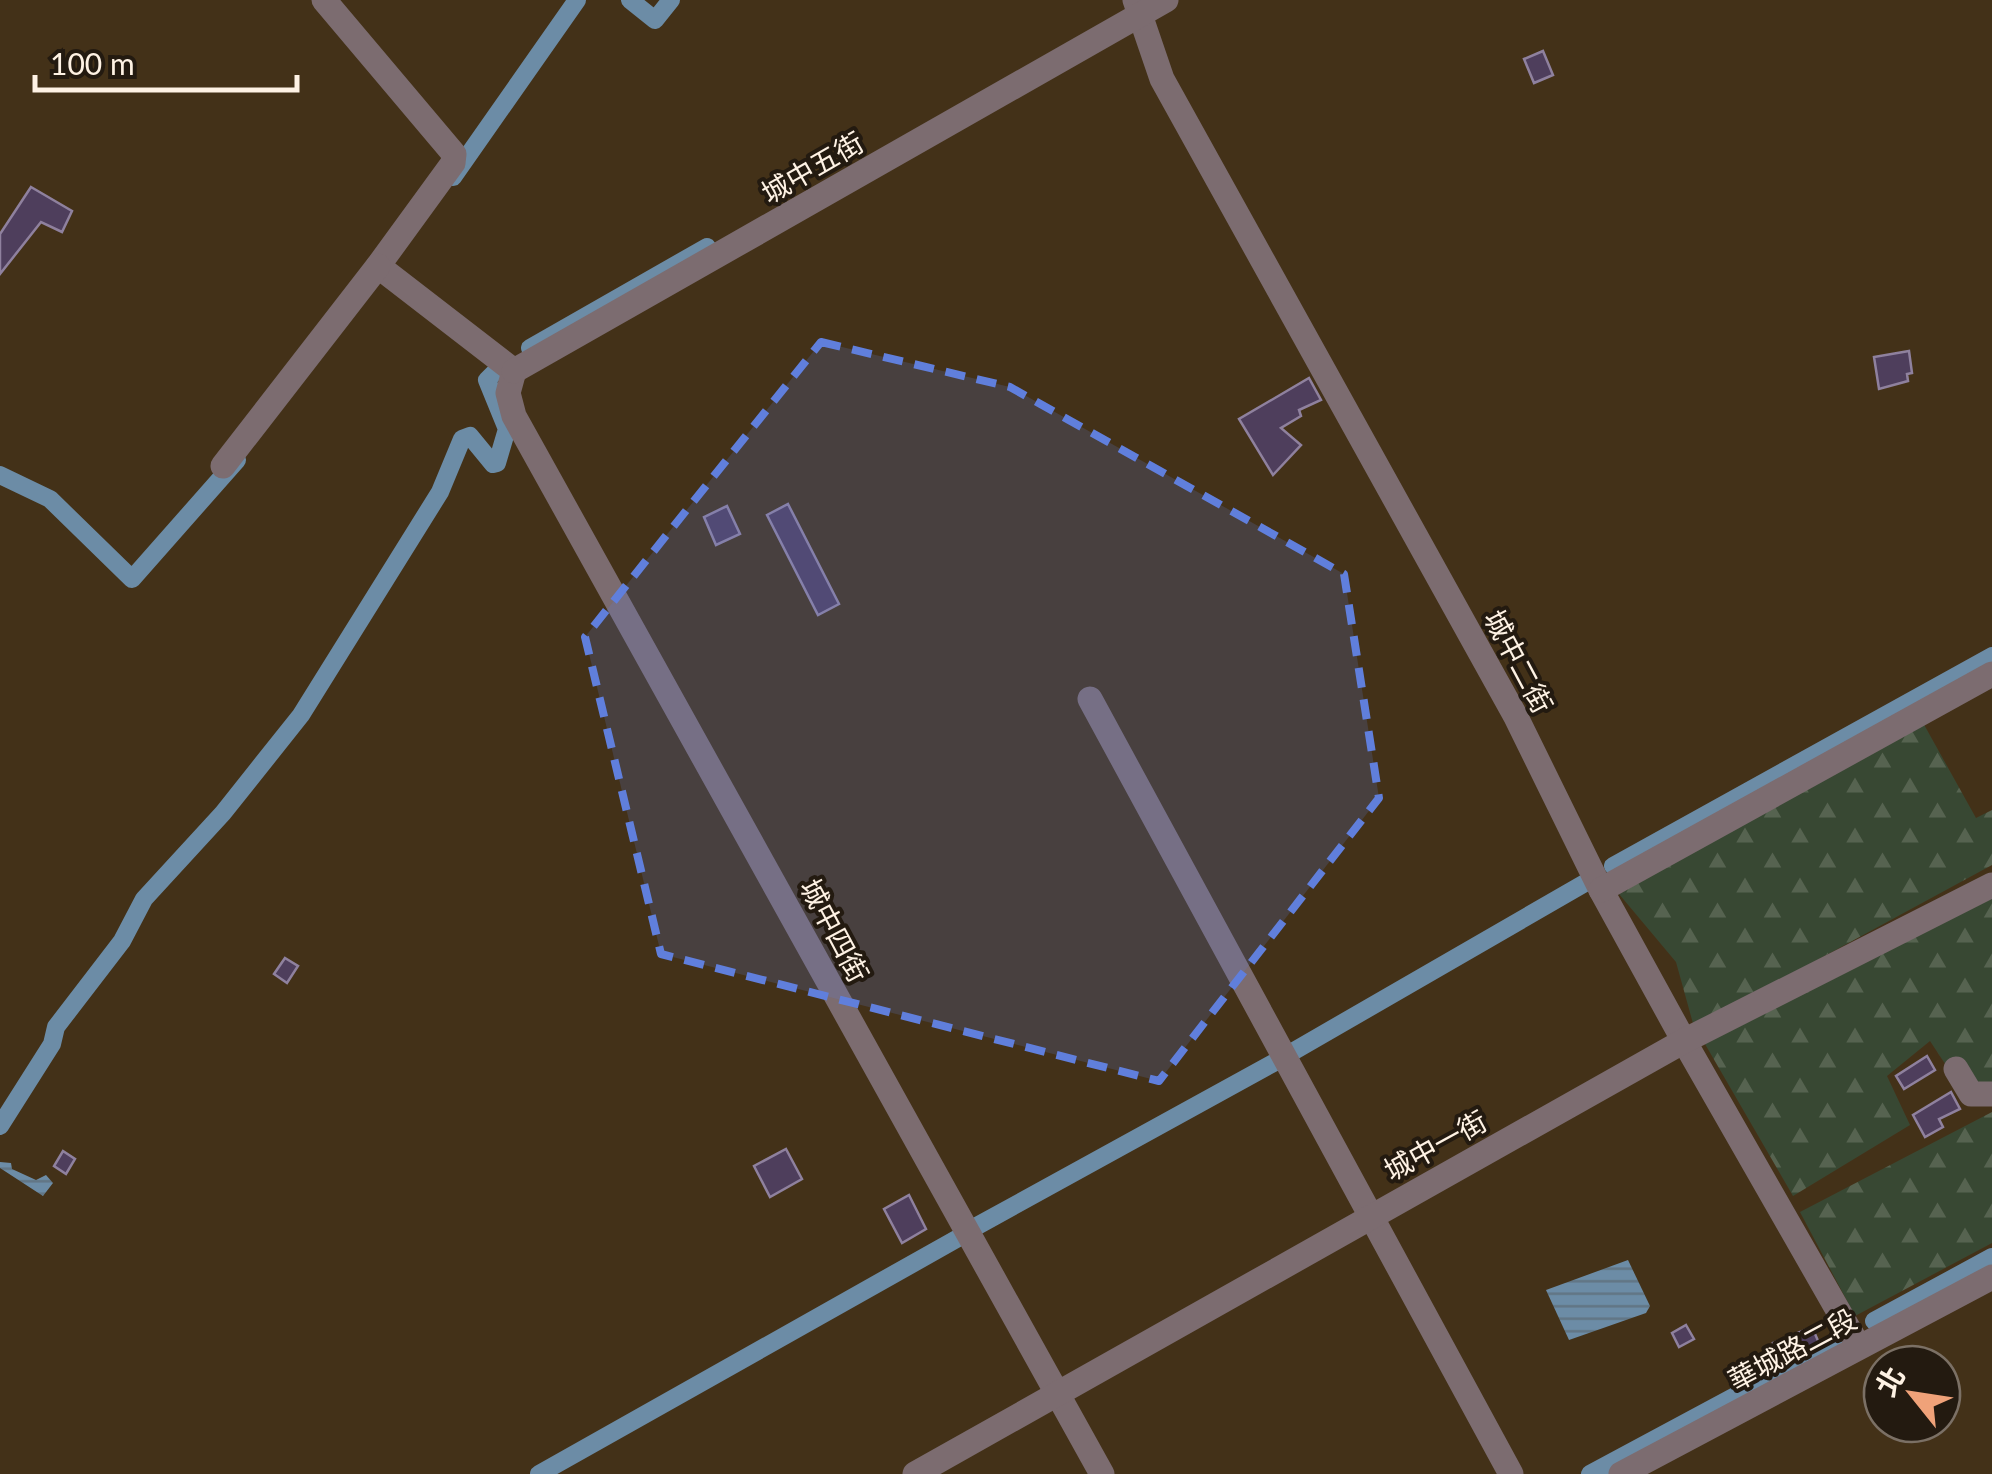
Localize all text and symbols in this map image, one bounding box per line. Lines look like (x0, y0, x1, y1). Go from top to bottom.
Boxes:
scale bar (35, 30, 298, 92)
text: 100 m (50, 45, 135, 81)
street label: 城中五街 (755, 124, 869, 210)
street label: 城中二街 (1478, 604, 1560, 718)
street label: 城中四街 (794, 873, 876, 987)
street label: 城中一街 (1378, 1103, 1492, 1187)
street label: 華城路二段 (1722, 1301, 1862, 1397)
north arrow (1862, 1344, 1962, 1444)
text: 北 (1868, 1360, 1911, 1402)

